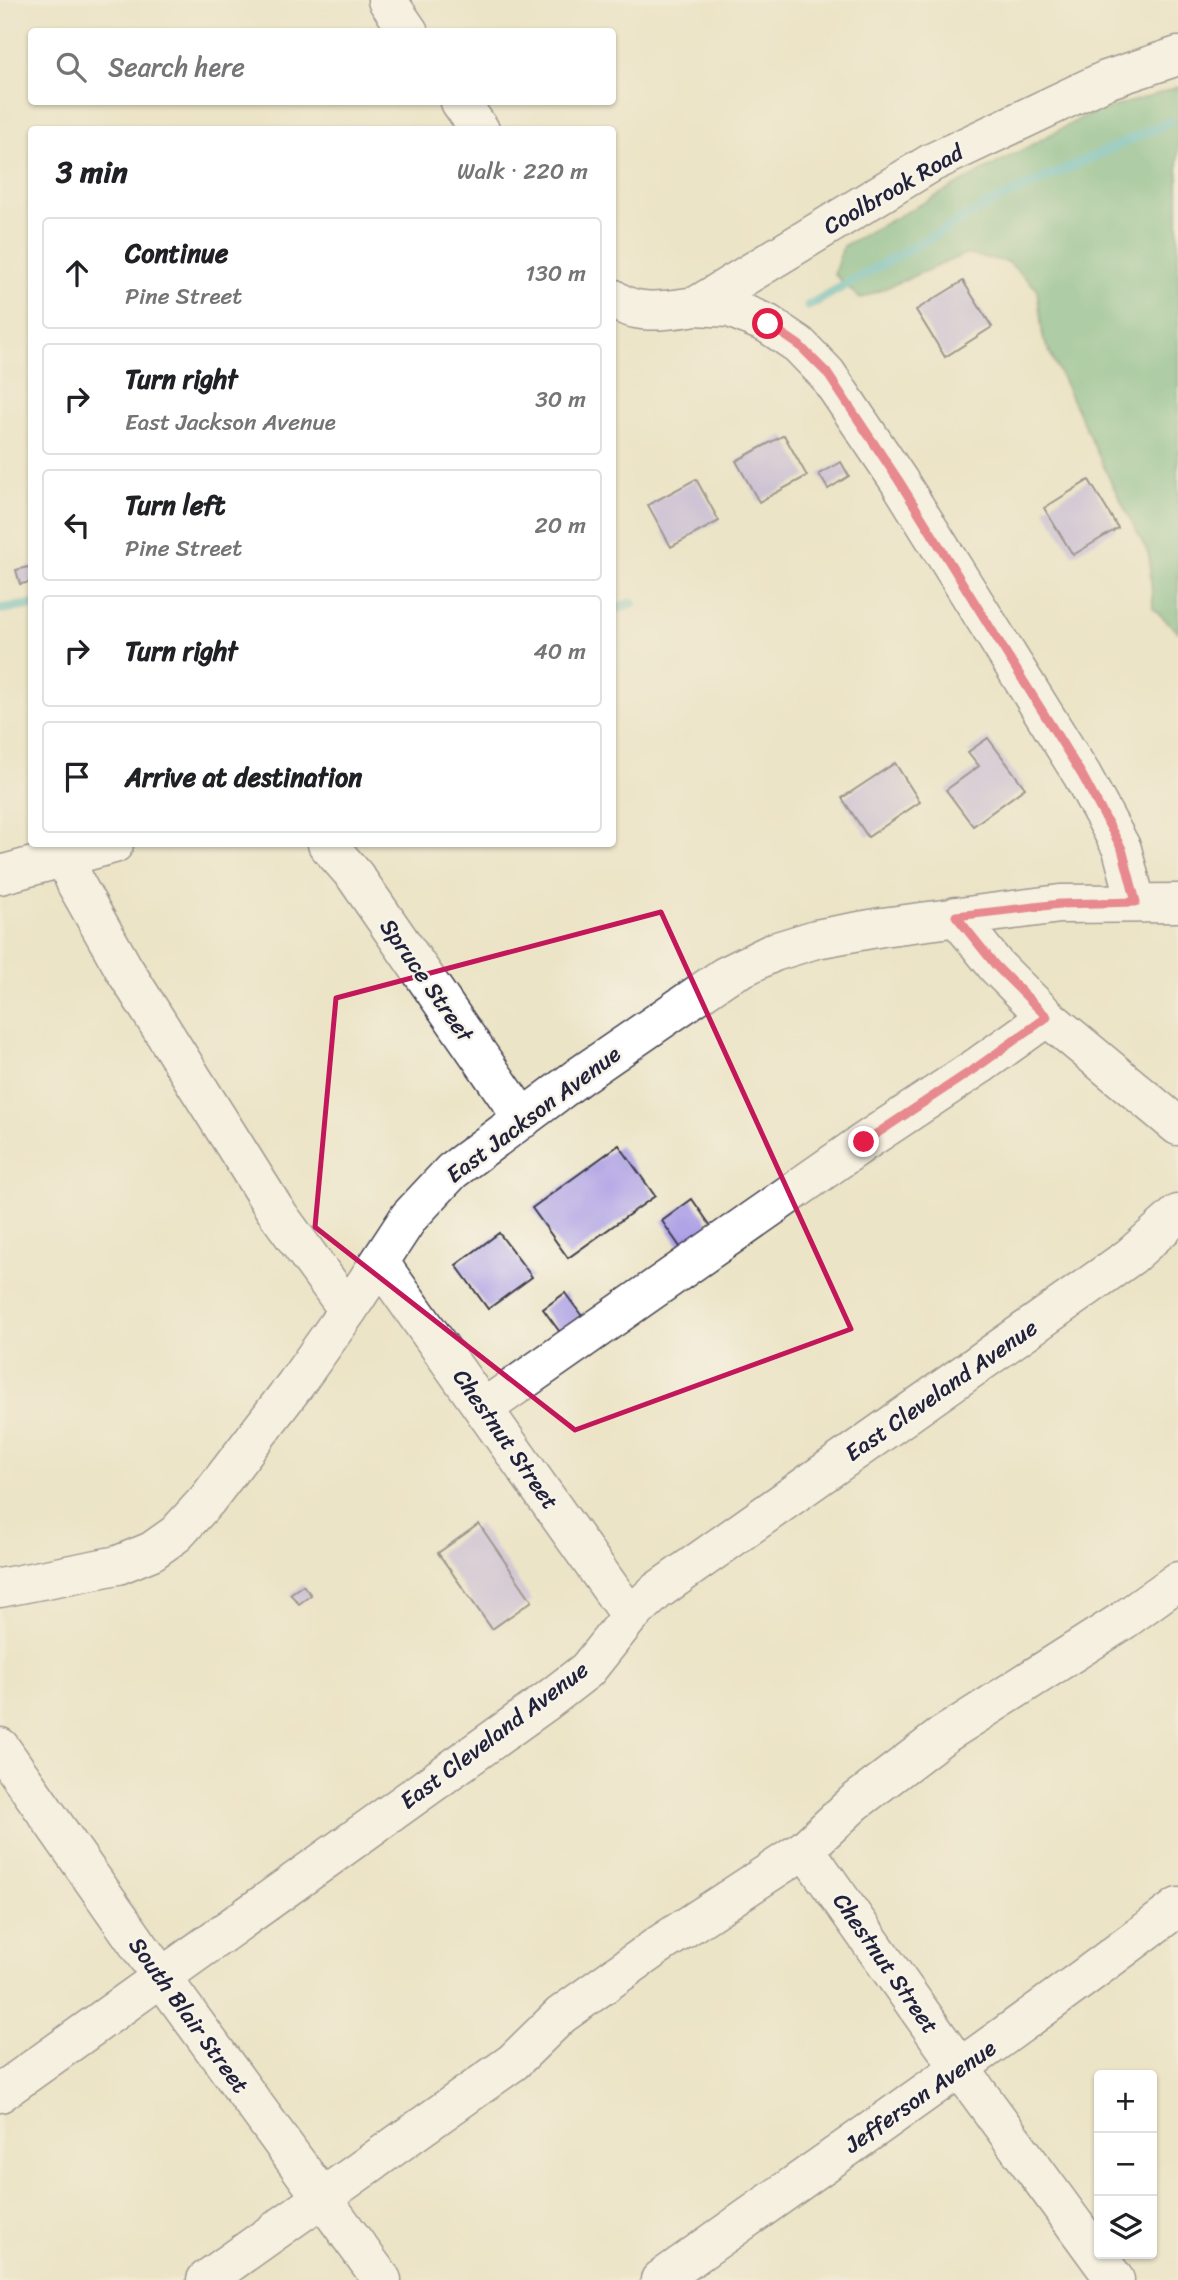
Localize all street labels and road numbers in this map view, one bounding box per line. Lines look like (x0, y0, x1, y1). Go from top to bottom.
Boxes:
street label: Coolbrook Road (815, 132, 973, 246)
street label: Spruce Street (369, 910, 486, 1052)
street label: East Jackson Avenue (437, 1035, 630, 1194)
street label: East Cleveland Avenue (836, 1308, 1047, 1473)
street label: Chestnut Street (441, 1360, 570, 1519)
street label: East Cleveland Avenue (391, 1650, 598, 1820)
street label: Chestnut Street (821, 1884, 950, 2043)
street label: South Blair Street (117, 1928, 260, 2103)
street label: Jefferson Avenue (835, 2029, 1005, 2165)

